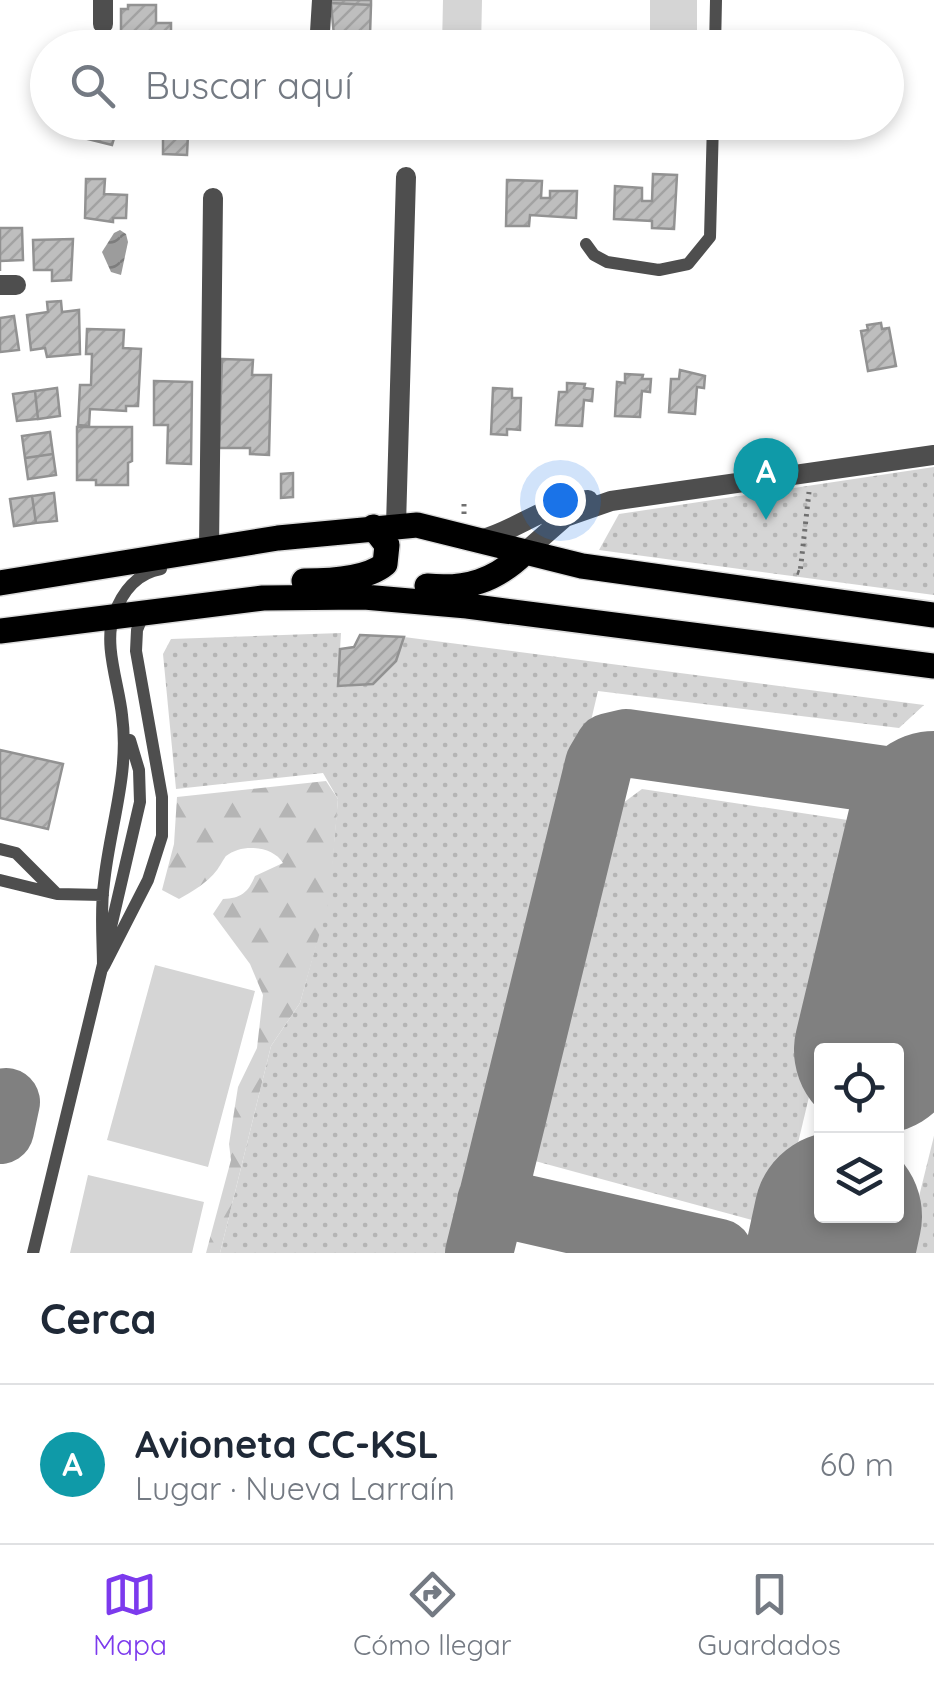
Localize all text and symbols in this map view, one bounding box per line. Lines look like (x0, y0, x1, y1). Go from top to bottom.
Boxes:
search box (30, 30, 904, 140)
icon: search (65, 58, 120, 113)
text: Buscar aquí (145, 61, 353, 109)
pin: A (734, 438, 798, 520)
your location (535, 475, 586, 526)
map controls (814, 1043, 904, 1223)
button: locate (814, 1043, 904, 1133)
button: layers (814, 1133, 904, 1223)
text: Cerca (40, 1292, 157, 1345)
text: Avioneta CC-KSL (135, 1420, 439, 1468)
text: A (62, 1444, 83, 1484)
text: 60 m (820, 1444, 894, 1484)
text: Lugar · Nueva Larraín (135, 1468, 455, 1508)
tab: Mapa (93, 1567, 167, 1662)
tab: Cómo llegar (353, 1567, 512, 1662)
tab: Guardados (698, 1567, 841, 1662)

